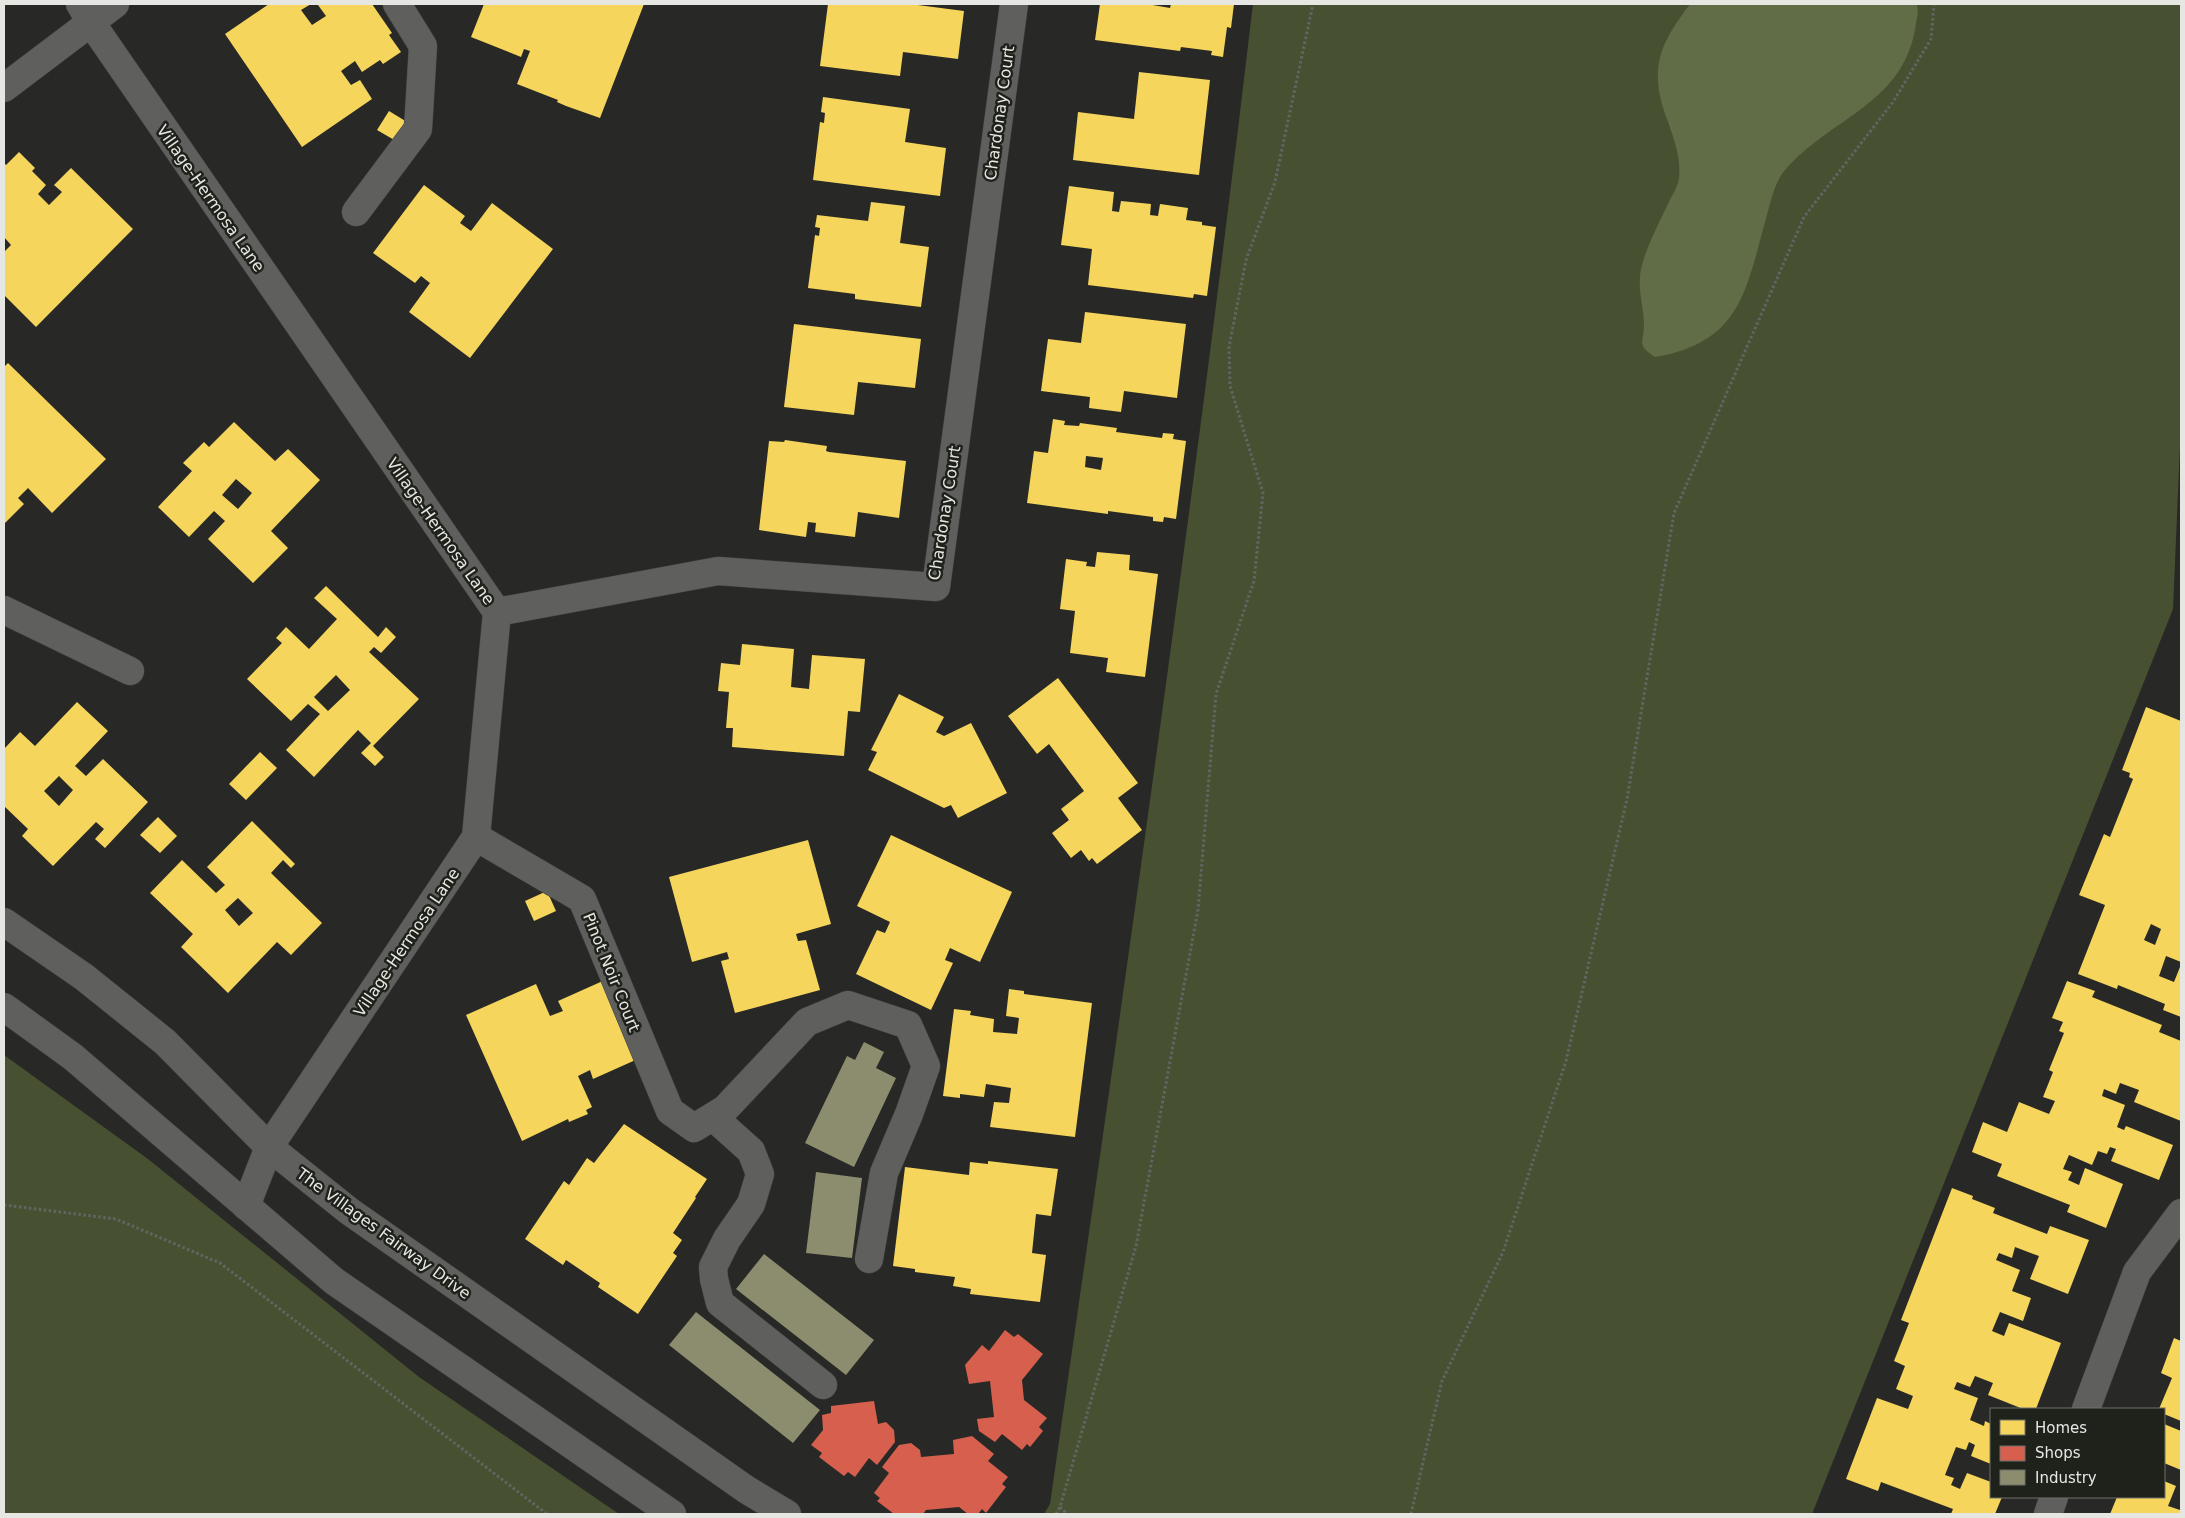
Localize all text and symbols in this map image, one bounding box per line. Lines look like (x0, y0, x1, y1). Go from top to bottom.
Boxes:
street label: Chardonay Court (981, 45, 1018, 182)
street label: Village-Hermosa Lane (153, 121, 269, 275)
street label: Chardonay Court (924, 445, 964, 582)
street label: Village-Hermosa Lane (383, 454, 499, 608)
street label: Village-Hermosa Lane (350, 864, 463, 1020)
street label: Pinot Noir Court (579, 910, 644, 1035)
street label: The Villages Fairway Drive (292, 1163, 475, 1303)
legend (1990, 1408, 2165, 1498)
text: Homes (2035, 1419, 2087, 1437)
text: Shops (2035, 1444, 2081, 1462)
text: Industry (2035, 1469, 2097, 1487)

